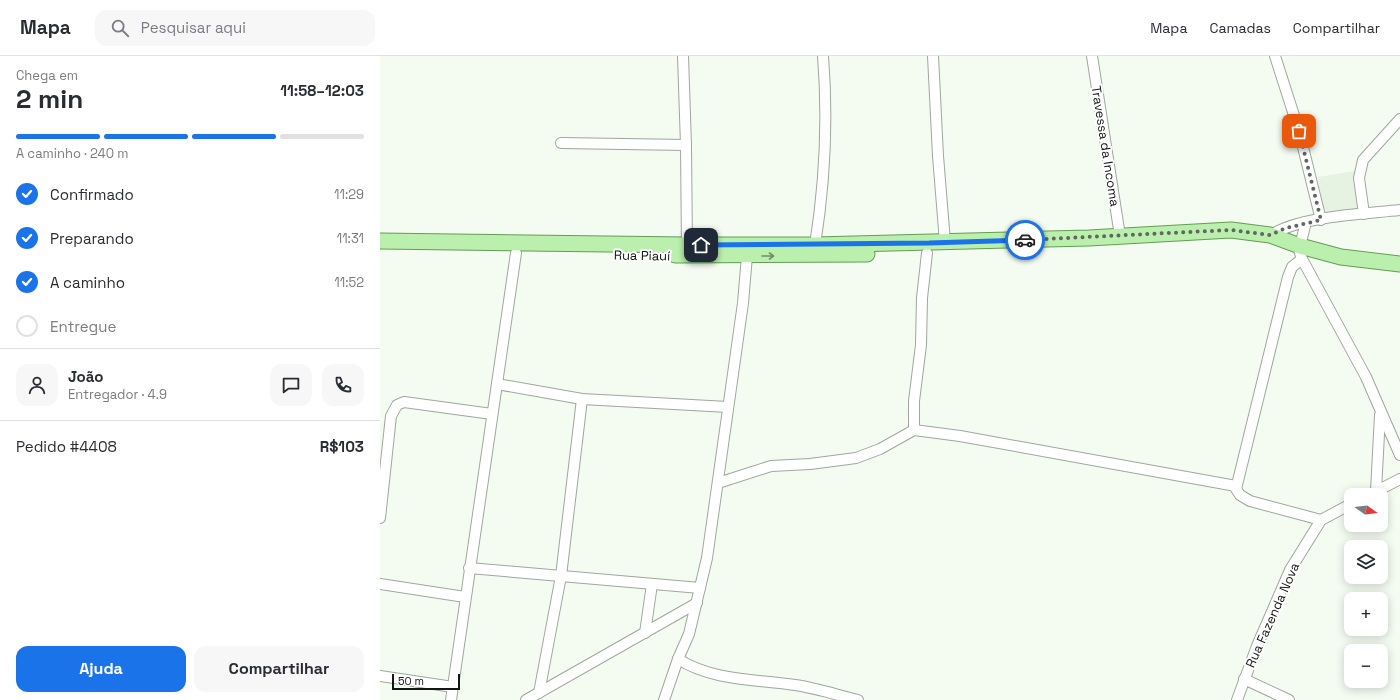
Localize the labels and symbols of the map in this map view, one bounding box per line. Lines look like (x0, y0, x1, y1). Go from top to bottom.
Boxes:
street label: Travessa da Incoma (1088, 84, 1124, 208)
pin (1282, 114, 1316, 148)
courier (1005, 220, 1045, 260)
pin (684, 228, 718, 262)
street label: Rua Piauí (614, 247, 671, 265)
one-way arrow (761, 252, 774, 260)
north arrow (1344, 488, 1388, 532)
street label: Rua Fazenda Nova (1242, 559, 1304, 670)
scale bar (392, 672, 460, 691)

